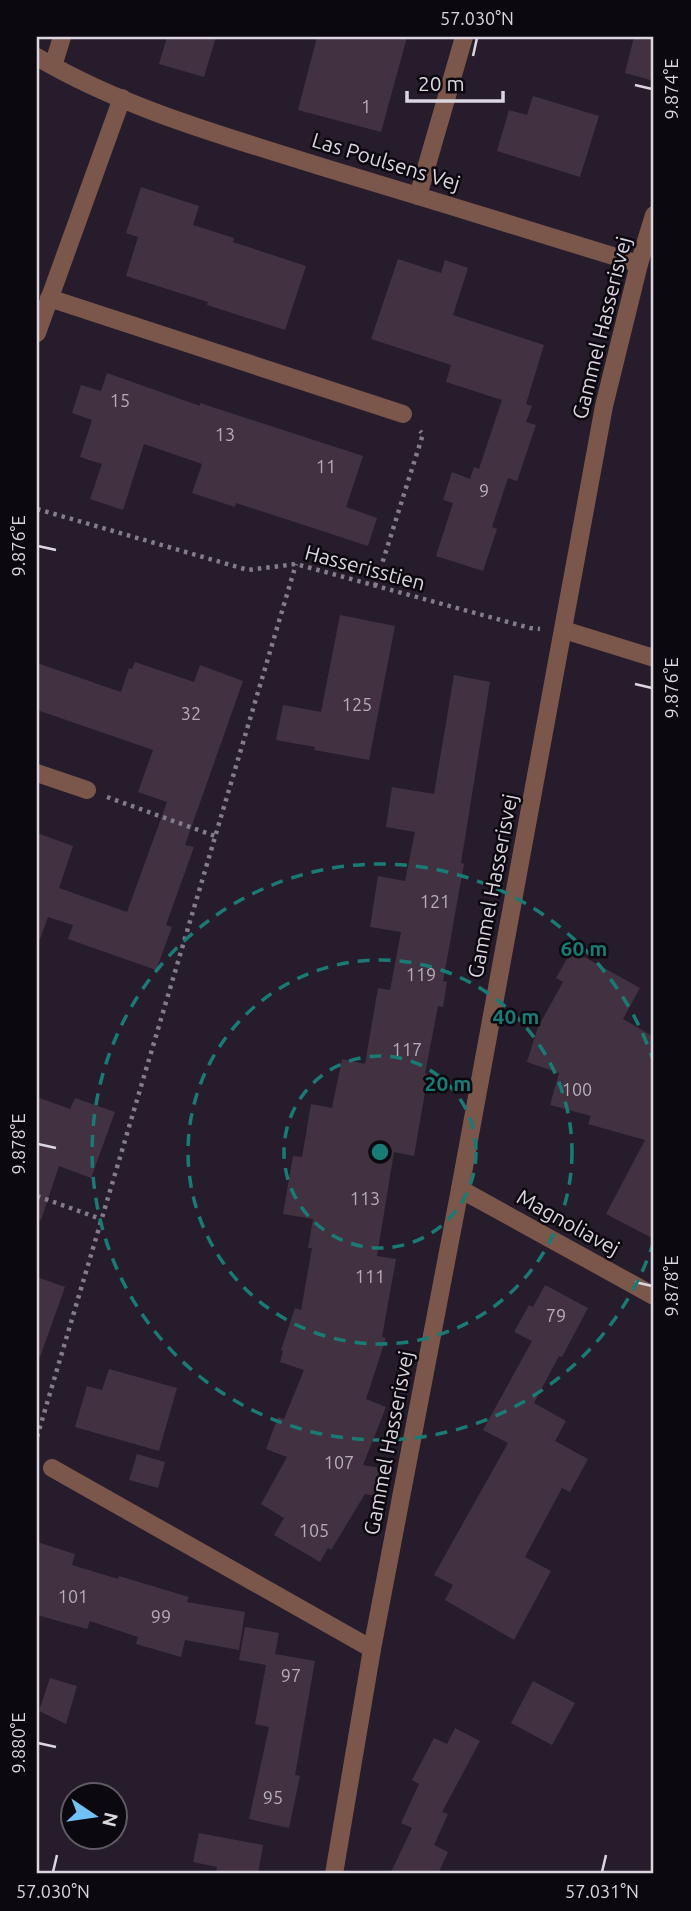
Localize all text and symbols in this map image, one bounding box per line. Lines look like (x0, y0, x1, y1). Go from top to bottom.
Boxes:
text: 57.030°N (440, 8, 514, 28)
text: 9.874°E (661, 59, 681, 119)
scale bar (407, 60, 504, 104)
text: 20 m (418, 71, 465, 95)
house number: 1 (361, 96, 371, 116)
street label: Las Poulsens Vej (309, 127, 463, 195)
street label: Gammel Hasserisvej (567, 234, 635, 421)
house number: 15 (110, 390, 130, 410)
house number: 13 (215, 424, 235, 444)
house number: 11 (316, 456, 336, 476)
house number: 9 (479, 480, 489, 500)
text: 9.876°E (8, 516, 28, 576)
street label: Hasserisstien (303, 539, 428, 595)
text: 9.876°E (661, 658, 681, 718)
house number: 125 (342, 694, 372, 714)
house number: 32 (181, 703, 201, 723)
street label: Gammel Hasserisvej (462, 792, 522, 980)
house number: 121 (420, 891, 450, 911)
text: 60 m (561, 936, 607, 960)
house number: 119 (406, 964, 436, 984)
text: 40 m (493, 1004, 539, 1028)
house number: 117 (392, 1039, 422, 1059)
text: 20 m (425, 1071, 471, 1095)
house number: 100 (562, 1079, 592, 1099)
text: 9.878°E (8, 1114, 28, 1174)
centre of rings (368, 1140, 392, 1164)
street label: Magnoliavej (513, 1184, 624, 1260)
house number: 113 (350, 1188, 380, 1208)
text: 9.878°E (661, 1256, 681, 1316)
house number: 111 (355, 1266, 385, 1286)
house number: 79 (546, 1305, 566, 1325)
street label: Gammel Hasserisvej (358, 1349, 418, 1537)
house number: 107 (324, 1452, 354, 1472)
house number: 105 (299, 1520, 329, 1540)
house number: 101 (58, 1586, 88, 1606)
house number: 99 (151, 1606, 171, 1626)
house number: 97 (281, 1665, 301, 1685)
text: 9.880°E (8, 1713, 28, 1773)
north arrow (60, 1782, 130, 1852)
house number: 95 (263, 1787, 283, 1807)
text: N (98, 1810, 123, 1829)
text: 57.030°N (16, 1881, 90, 1901)
text: 57.031°N (565, 1881, 639, 1901)

